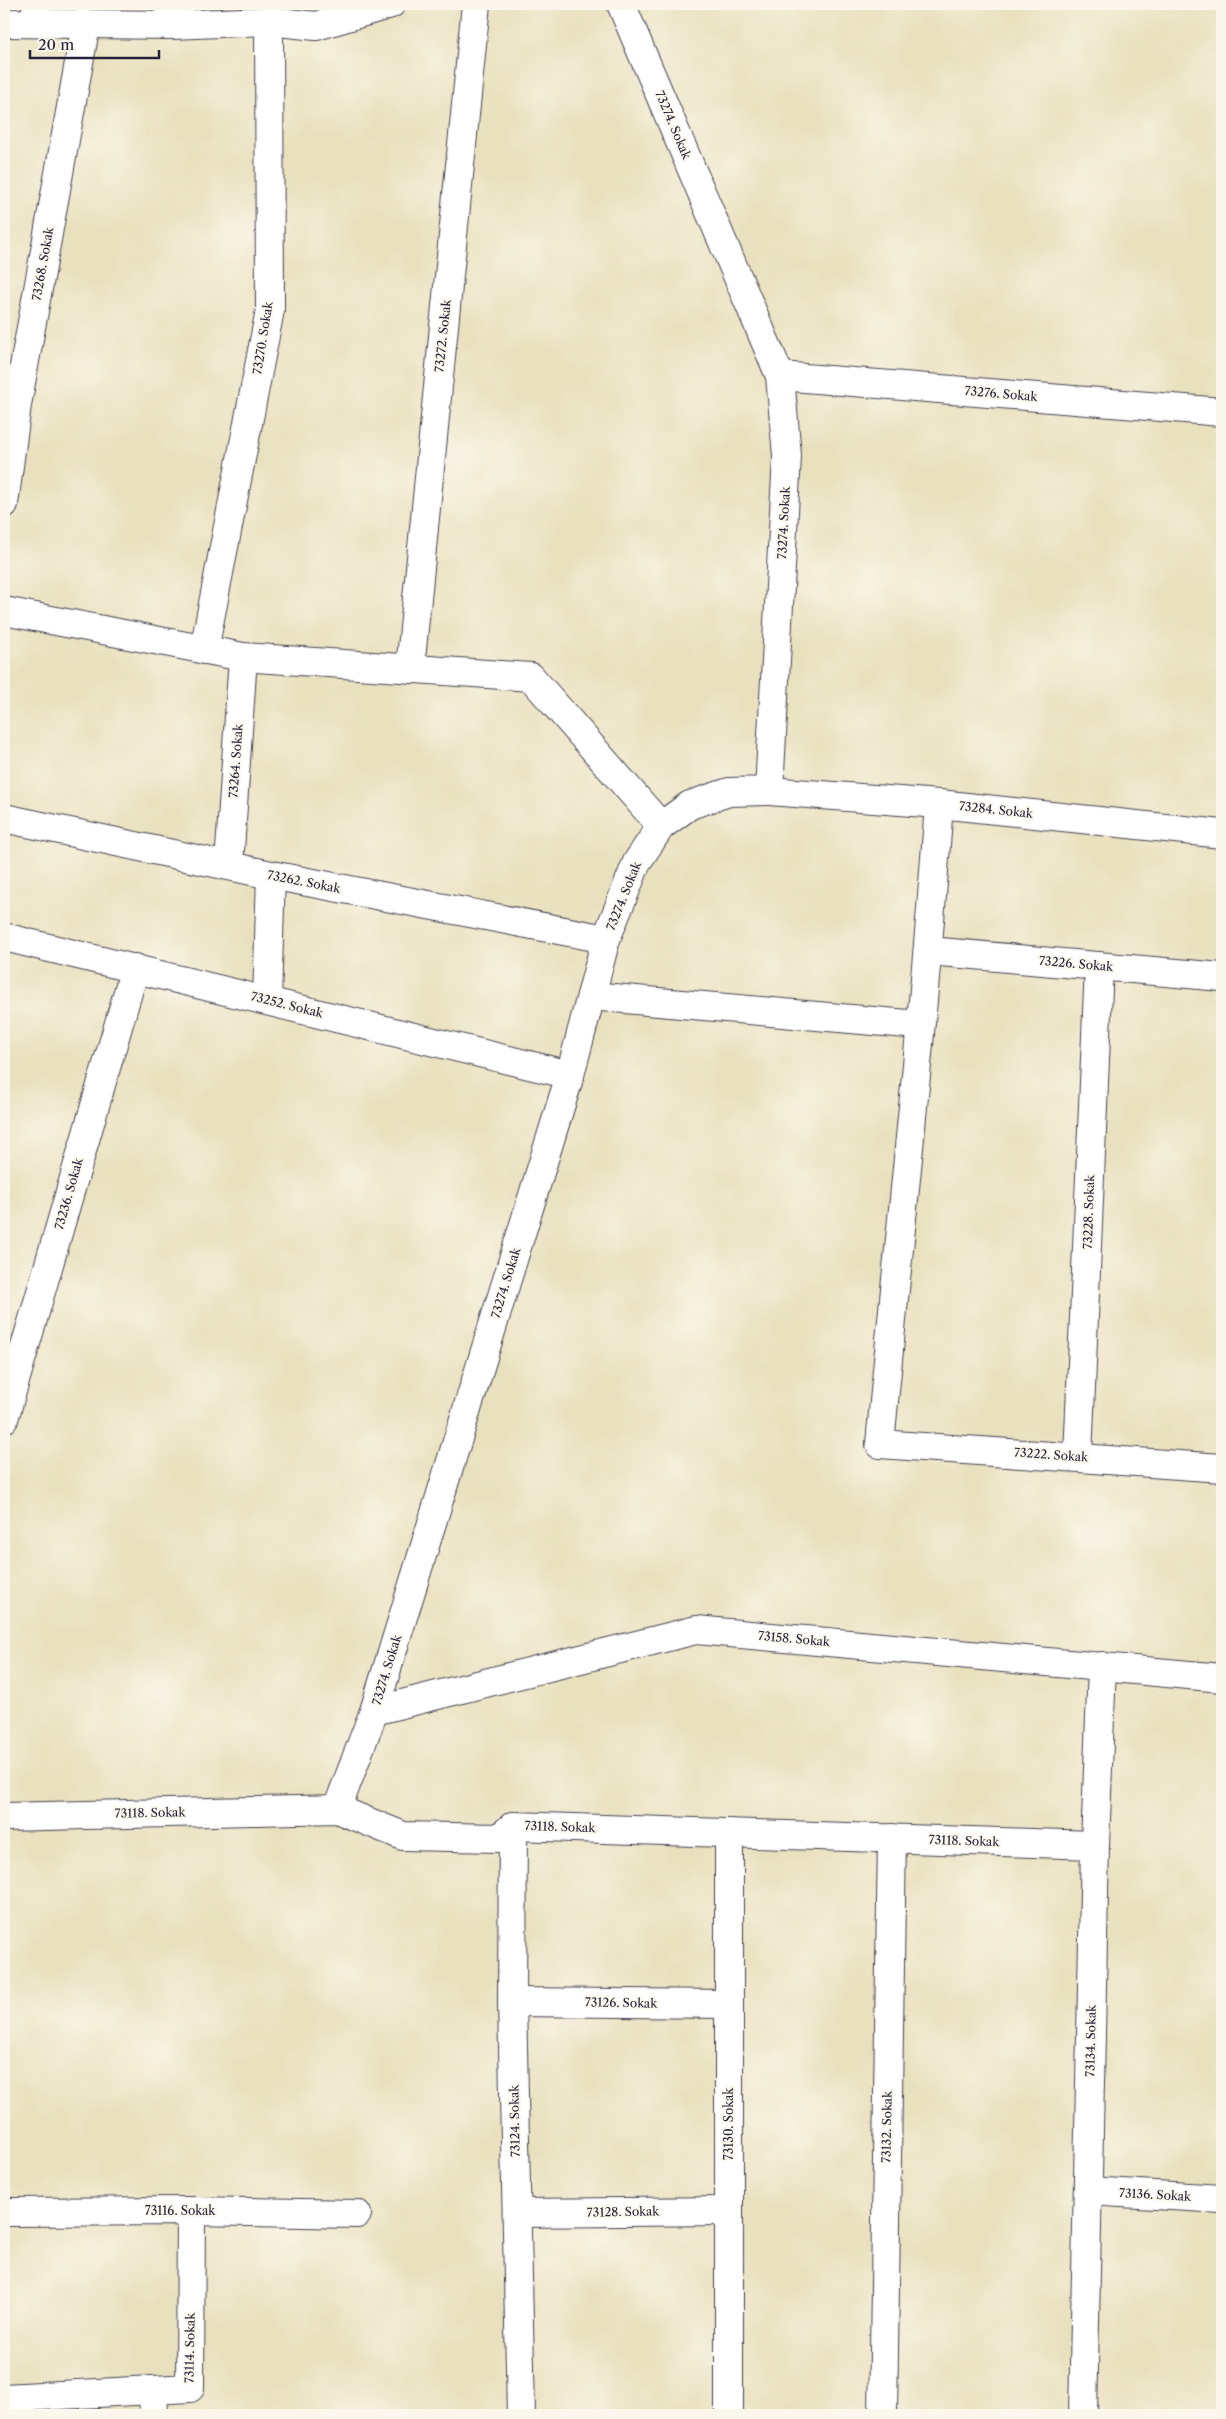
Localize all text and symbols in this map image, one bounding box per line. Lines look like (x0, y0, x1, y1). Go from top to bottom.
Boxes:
scale bar (30, 28, 159, 60)
text: 20 m (38, 35, 74, 54)
street label: 73274. Sokak (652, 88, 695, 162)
street label: 73268. Sokak (29, 225, 57, 302)
street label: 73272. Sokak (431, 298, 454, 373)
street label: 73270. Sokak (249, 299, 276, 375)
street label: 73276. Sokak (964, 383, 1039, 404)
street label: 73274. Sokak (774, 485, 793, 560)
street label: 73264. Sokak (225, 722, 246, 799)
street label: 73284. Sokak (958, 798, 1035, 821)
street label: 73274. Sokak (603, 858, 645, 932)
street label: 73262. Sokak (266, 867, 343, 896)
street label: 73226. Sokak (1038, 953, 1115, 974)
street label: 73252. Sokak (250, 988, 326, 1021)
street label: 73236. Sokak (51, 1155, 86, 1231)
street label: 73228. Sokak (1080, 1174, 1097, 1249)
street label: 73274. Sokak (488, 1245, 524, 1320)
street label: 73222. Sokak (1014, 1444, 1090, 1465)
street label: 73158. Sokak (758, 1628, 832, 1649)
street label: 73274. Sokak (369, 1632, 405, 1707)
street label: 73118. Sokak (115, 1804, 186, 1821)
street label: 73118. Sokak (524, 1818, 597, 1835)
street label: 73118. Sokak (928, 1832, 1001, 1849)
street label: 73126. Sokak (585, 1994, 658, 2011)
street label: 73134. Sokak (1082, 2004, 1099, 2077)
street label: 73124. Sokak (506, 2084, 523, 2157)
street label: 73130. Sokak (721, 2087, 736, 2160)
street label: 73132. Sokak (878, 2090, 895, 2163)
street label: 73136. Sokak (1119, 2185, 1192, 2204)
street label: 73116. Sokak (145, 2203, 216, 2218)
street label: 73128. Sokak (587, 2203, 660, 2220)
street label: 73114. Sokak (181, 2312, 198, 2383)

